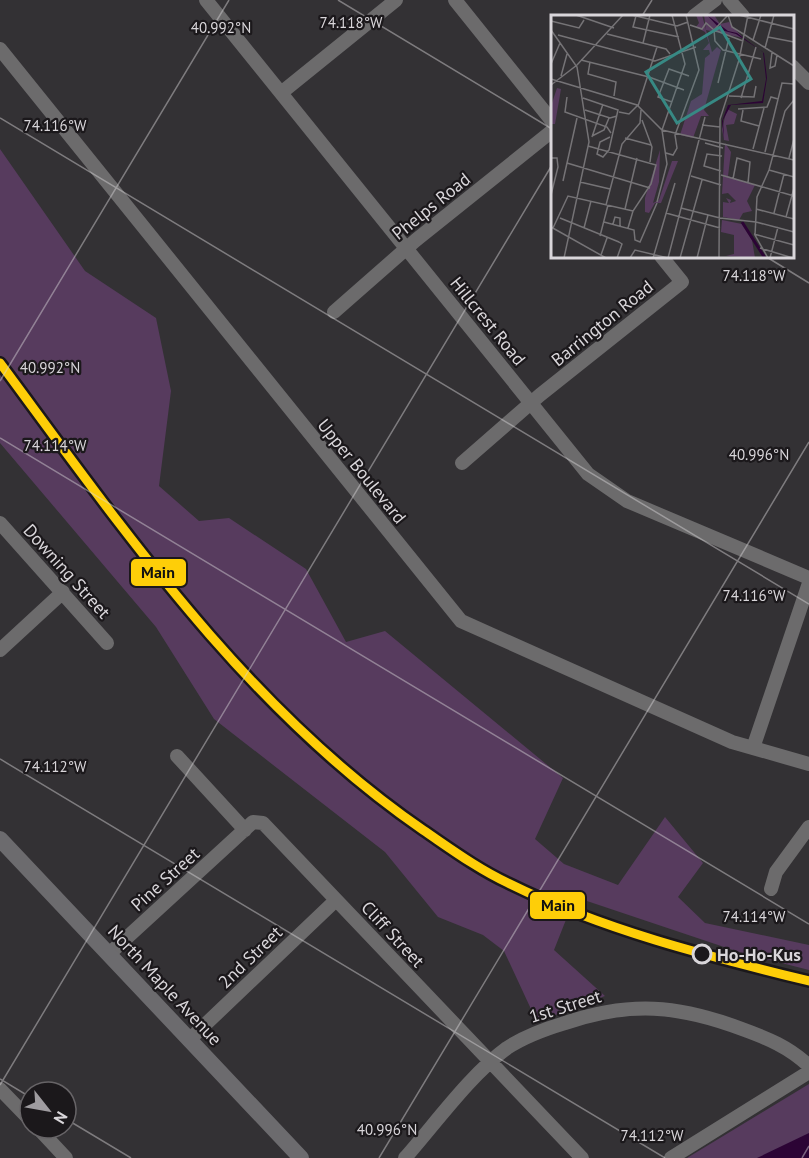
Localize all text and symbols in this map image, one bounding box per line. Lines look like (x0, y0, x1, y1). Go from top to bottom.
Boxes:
text: 74.118°W (320, 13, 383, 32)
inset map (551, 15, 794, 258)
text: 40.992°N (191, 18, 251, 37)
text: 74.116°W (24, 116, 87, 135)
street label: Phelps Road (387, 167, 475, 245)
text: 74.118°W (723, 266, 786, 285)
street label: Hillcrest Road (445, 272, 531, 370)
street label: Barrington Road (546, 275, 658, 371)
text: 40.992°N (20, 358, 80, 377)
street label: Upper Boulevard (313, 414, 411, 528)
text: 74.114°W (24, 436, 87, 455)
text: 40.996°N (729, 445, 789, 464)
street label: Downing Street (18, 519, 116, 623)
line badge: Main (130, 558, 187, 587)
text: Main (141, 562, 175, 582)
text: 74.116°W (723, 586, 786, 605)
text: 74.112°W (24, 757, 87, 776)
street label: Pine Street (126, 842, 204, 916)
line badge: Main (529, 891, 586, 920)
text: Main (541, 895, 575, 915)
street label: Cliff Street (356, 896, 430, 972)
text: 74.114°W (723, 907, 786, 926)
street label: North Maple Avenue (103, 920, 227, 1050)
street label: 2nd Street (213, 921, 287, 993)
place label: Ho-Ho-Kus (717, 943, 801, 966)
marker: Ho-Ho-Kus (692, 944, 712, 964)
street label: 1st Street (526, 984, 604, 1028)
north arrow (18, 1080, 78, 1140)
text: N (50, 1108, 72, 1127)
text: 40.996°N (357, 1120, 417, 1139)
text: 74.112°W (621, 1126, 684, 1145)

